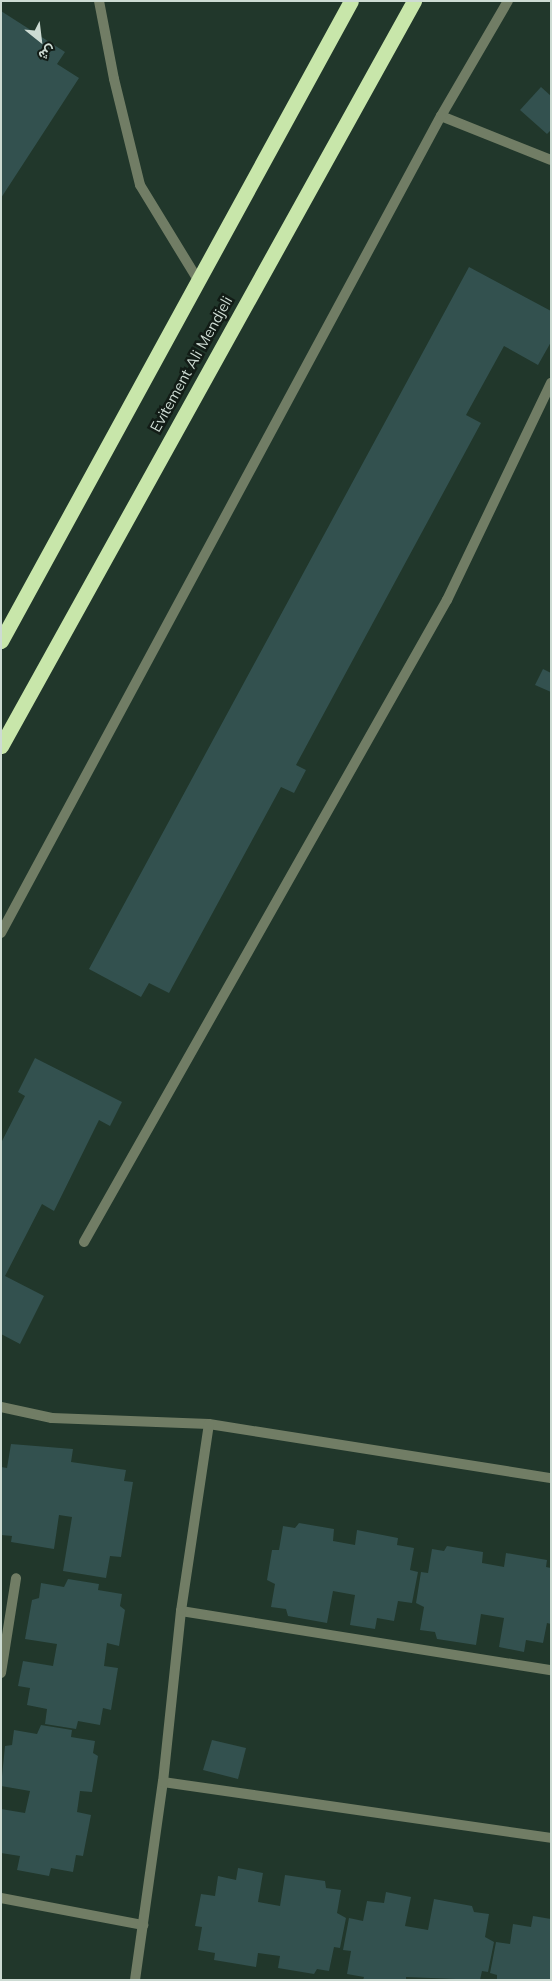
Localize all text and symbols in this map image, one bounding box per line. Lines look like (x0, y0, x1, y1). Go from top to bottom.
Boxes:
north arrow (15, 15, 65, 65)
text: ش (36, 41, 59, 65)
street label: Evitement Ali Mendjeli (146, 293, 236, 435)

